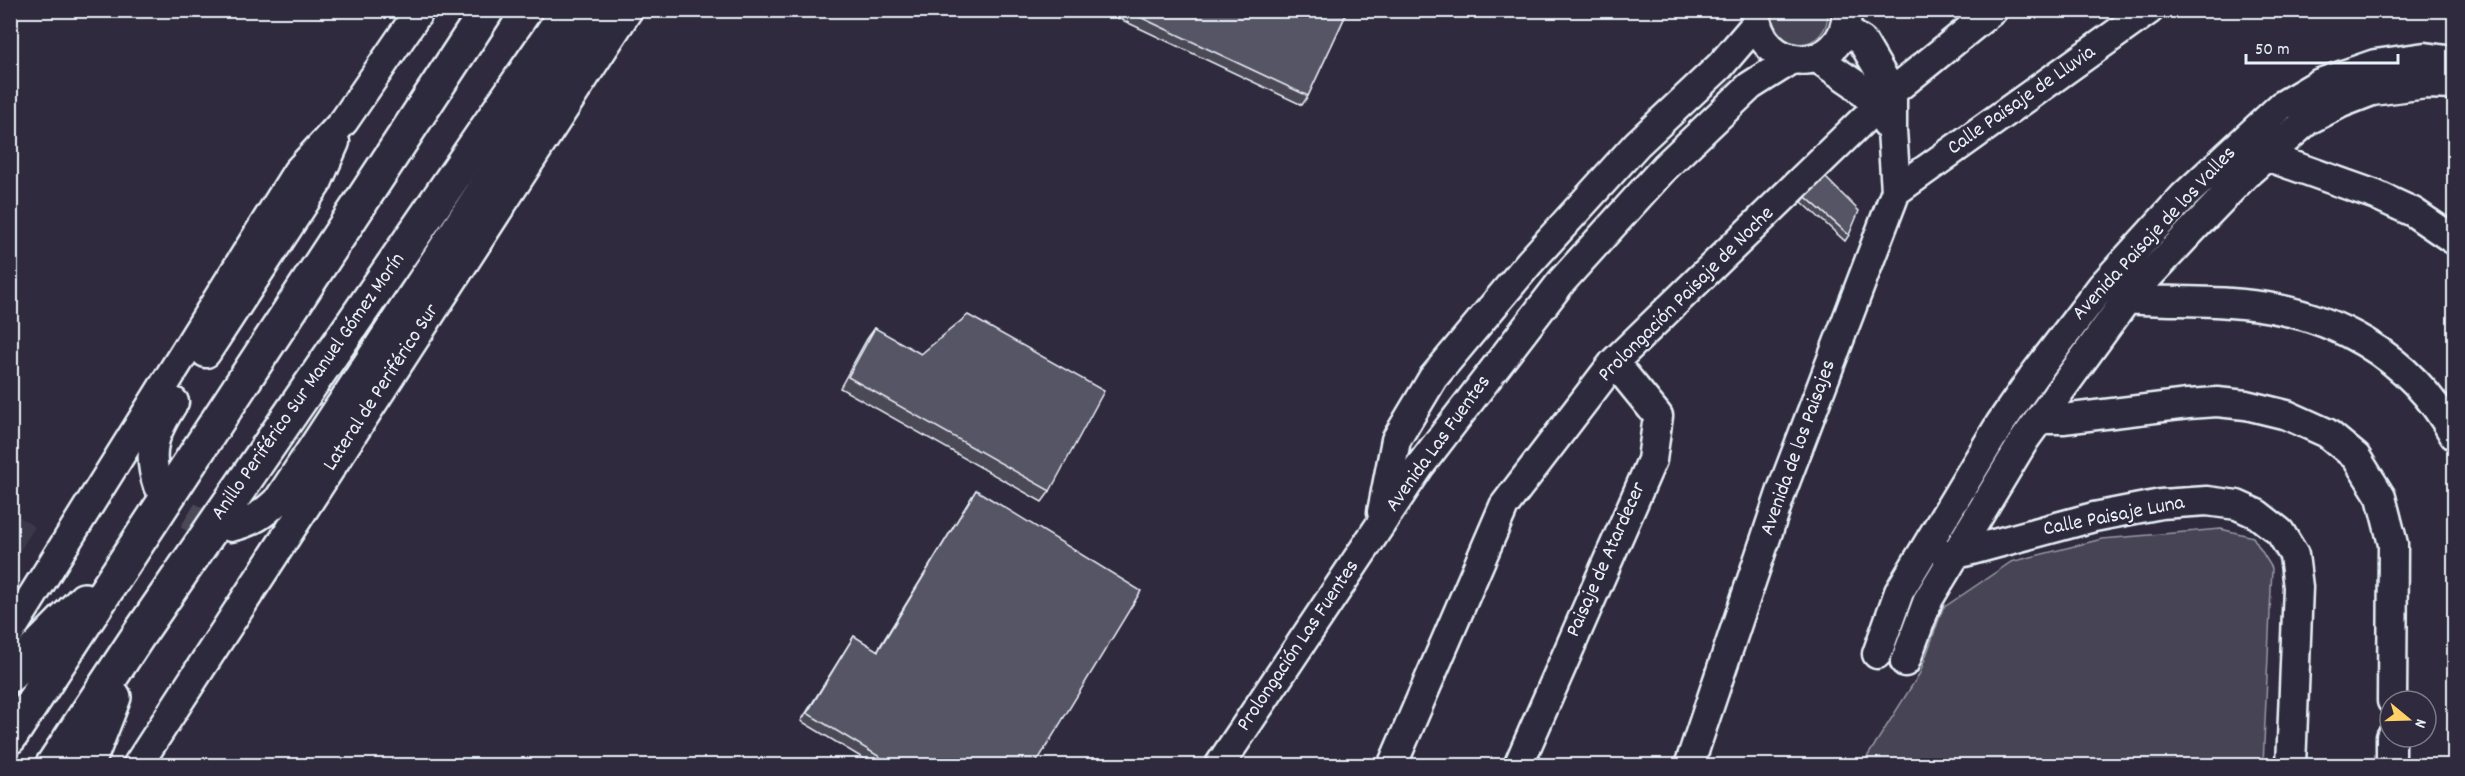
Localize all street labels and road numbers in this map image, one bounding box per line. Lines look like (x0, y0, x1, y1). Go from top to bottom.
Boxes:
street label: Calle Paisaje de Lluvia (1942, 38, 2103, 163)
street label: Avenida Paisaje de los Valles (2066, 140, 2244, 328)
street label: Prolongación Paisaje de Noche (1592, 200, 1782, 390)
street label: Anillo Periférico Sur Manuel Gómez Morín (205, 247, 413, 527)
street label: Lateral de Periférico Sur (317, 298, 448, 478)
street label: Avenida de los Paisajes (1753, 356, 1845, 540)
street label: Avenida Las Fuentes (1379, 369, 1499, 519)
street label: Paisaje de Atardecer (1559, 478, 1655, 642)
street label: Calle Paisaje Luna (2041, 488, 2188, 545)
street label: Prolongación Las Fuentes (1230, 554, 1368, 738)

